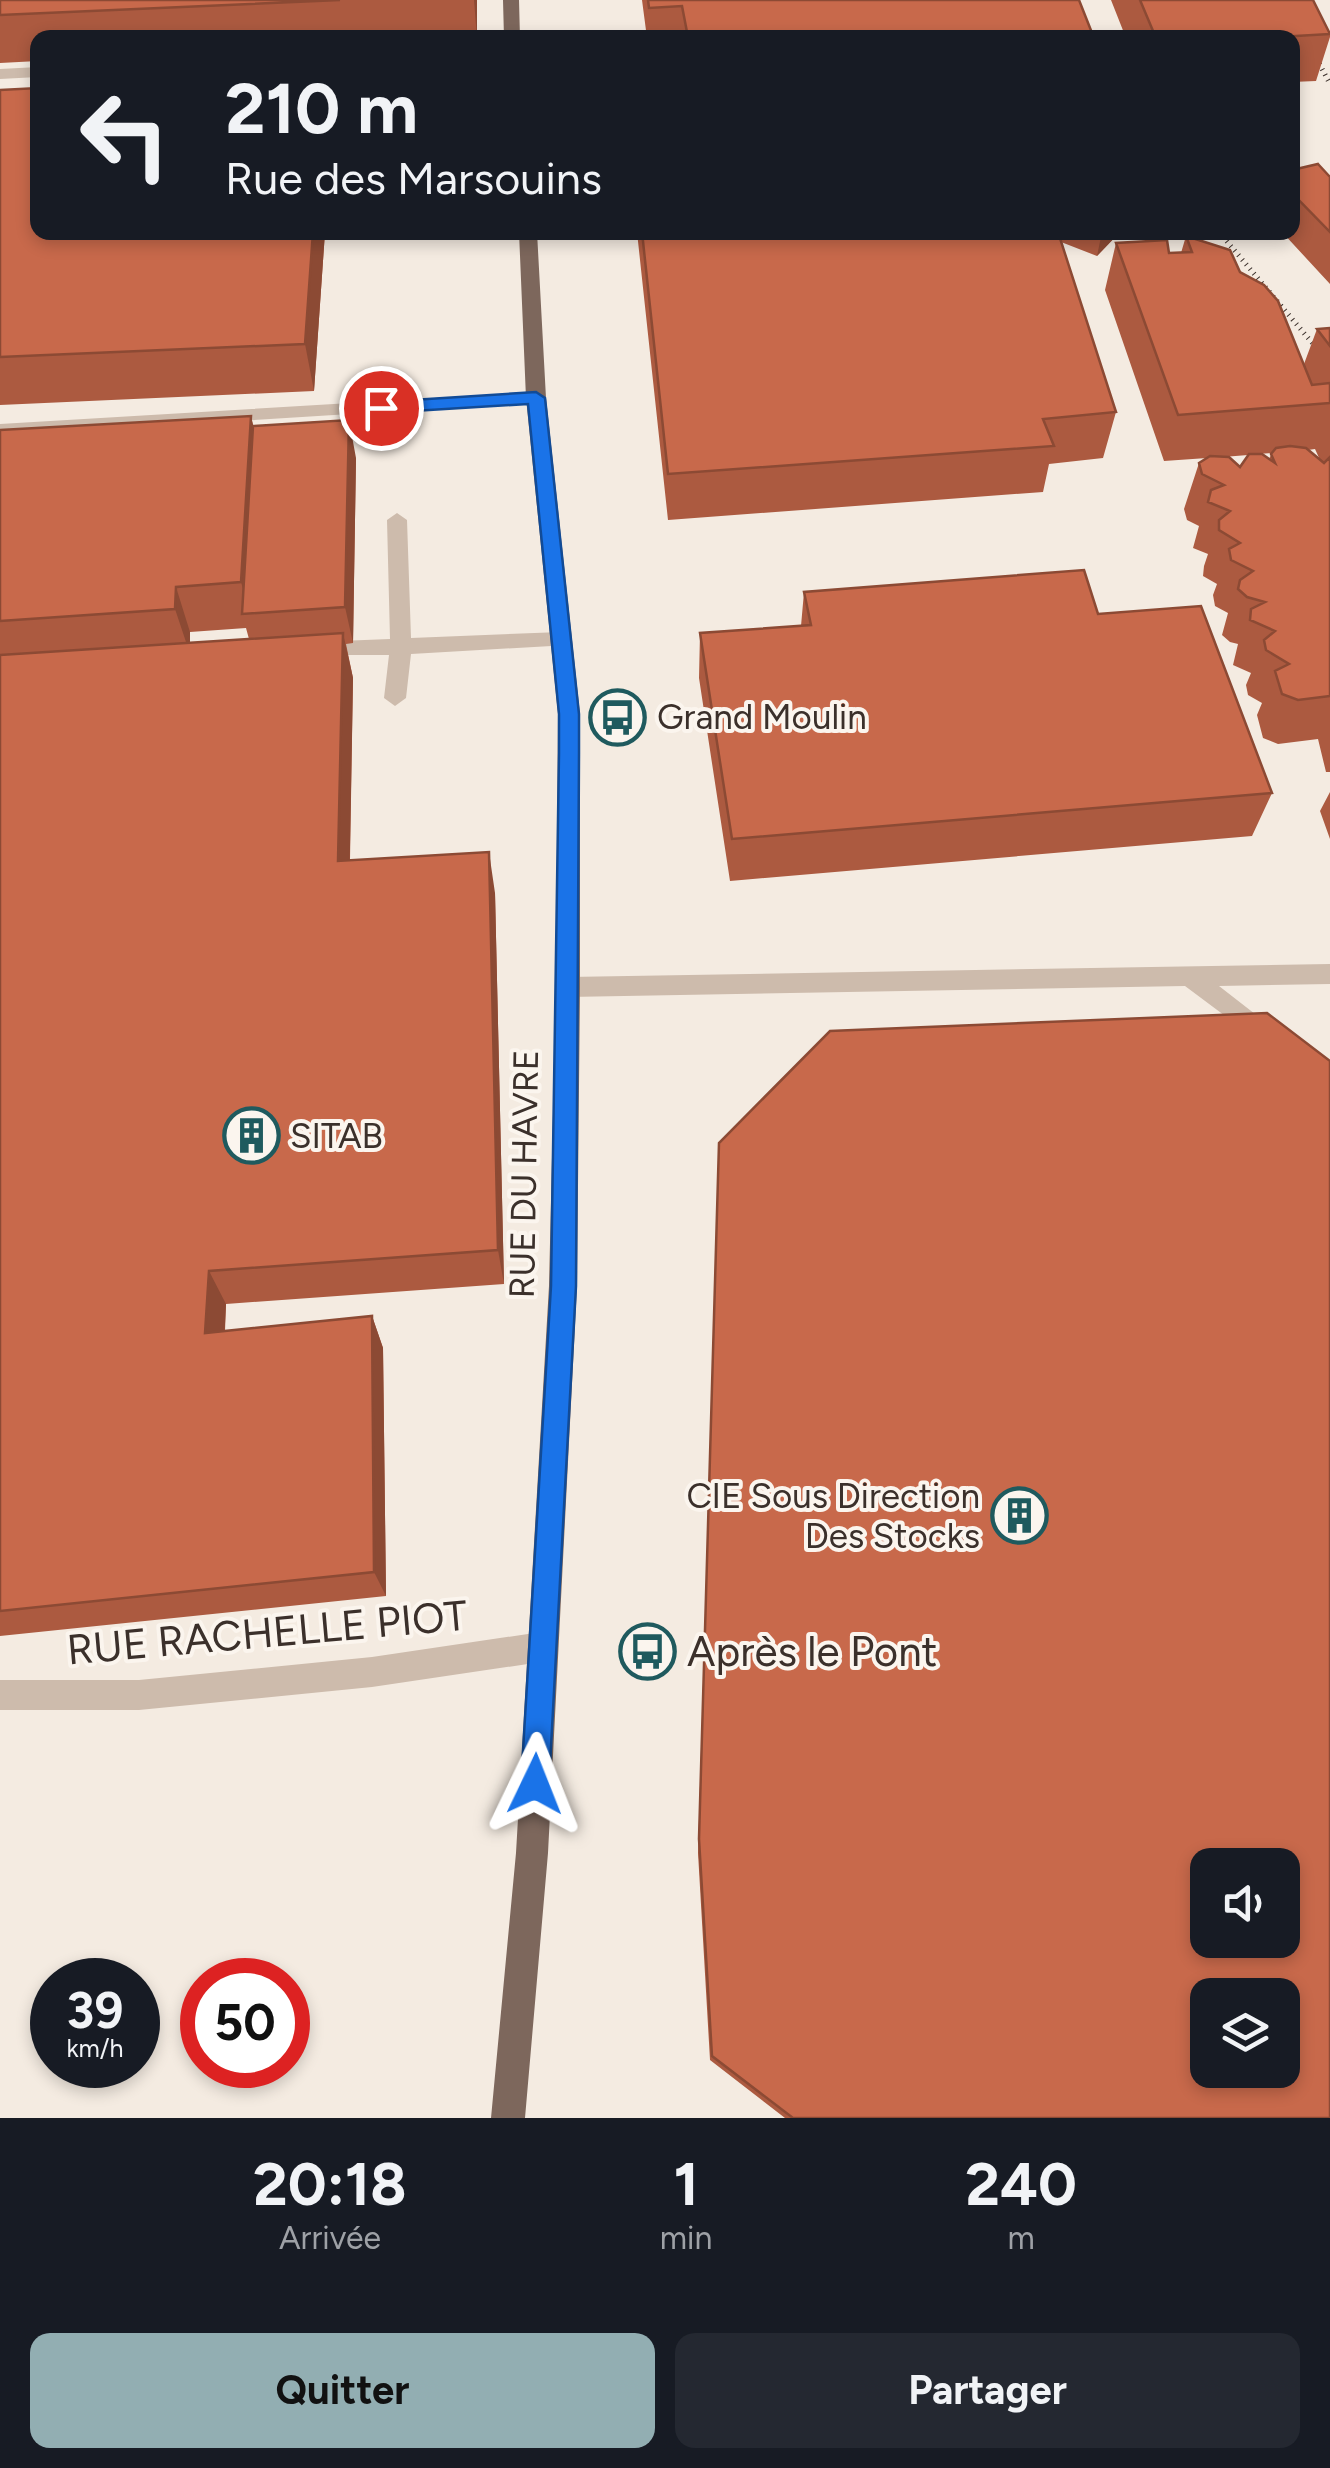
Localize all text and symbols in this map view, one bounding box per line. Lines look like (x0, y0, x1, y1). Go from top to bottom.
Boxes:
text: 210 m (225, 66, 418, 151)
icon: left (60, 70, 190, 200)
text: Rue des Marsouins (225, 151, 602, 205)
pin (339, 366, 424, 451)
icon: arrive (354, 381, 409, 436)
bus stop icon: Grand Moulin (588, 687, 648, 747)
place label: Grand Moulin (657, 696, 867, 738)
street label: RUE DU HAVRE (501, 1049, 547, 1299)
building icon: SITAB (221, 1106, 281, 1166)
place label: SITAB (290, 1115, 383, 1157)
place label: CIE Sous Direction Des Stocks (686, 1475, 980, 1557)
building icon: CIE Sous Direction Des Stocks (989, 1486, 1049, 1546)
street label: RUE RACHELLE PIOT (65, 1590, 469, 1675)
bus stop icon: Après le Pont (618, 1621, 678, 1681)
place label: Après le Pont (687, 1626, 938, 1677)
position arrow (483, 1732, 587, 1836)
map controls (1190, 1848, 1300, 2088)
button: sound (1190, 1848, 1300, 1958)
speed limit sign: 50 (180, 1958, 310, 2088)
button: layers (1190, 1978, 1300, 2088)
text: 39 (67, 1980, 123, 2041)
text: km/h (66, 2033, 124, 2063)
text: 20:18 (253, 2148, 407, 2220)
text: 1 (673, 2148, 699, 2220)
text: 240 (965, 2148, 1077, 2220)
text: Arrivée (279, 2219, 381, 2257)
text: min (660, 2219, 712, 2257)
text: m (1008, 2219, 1035, 2257)
button: Quitter (30, 2333, 655, 2448)
button: Partager (675, 2333, 1300, 2448)

